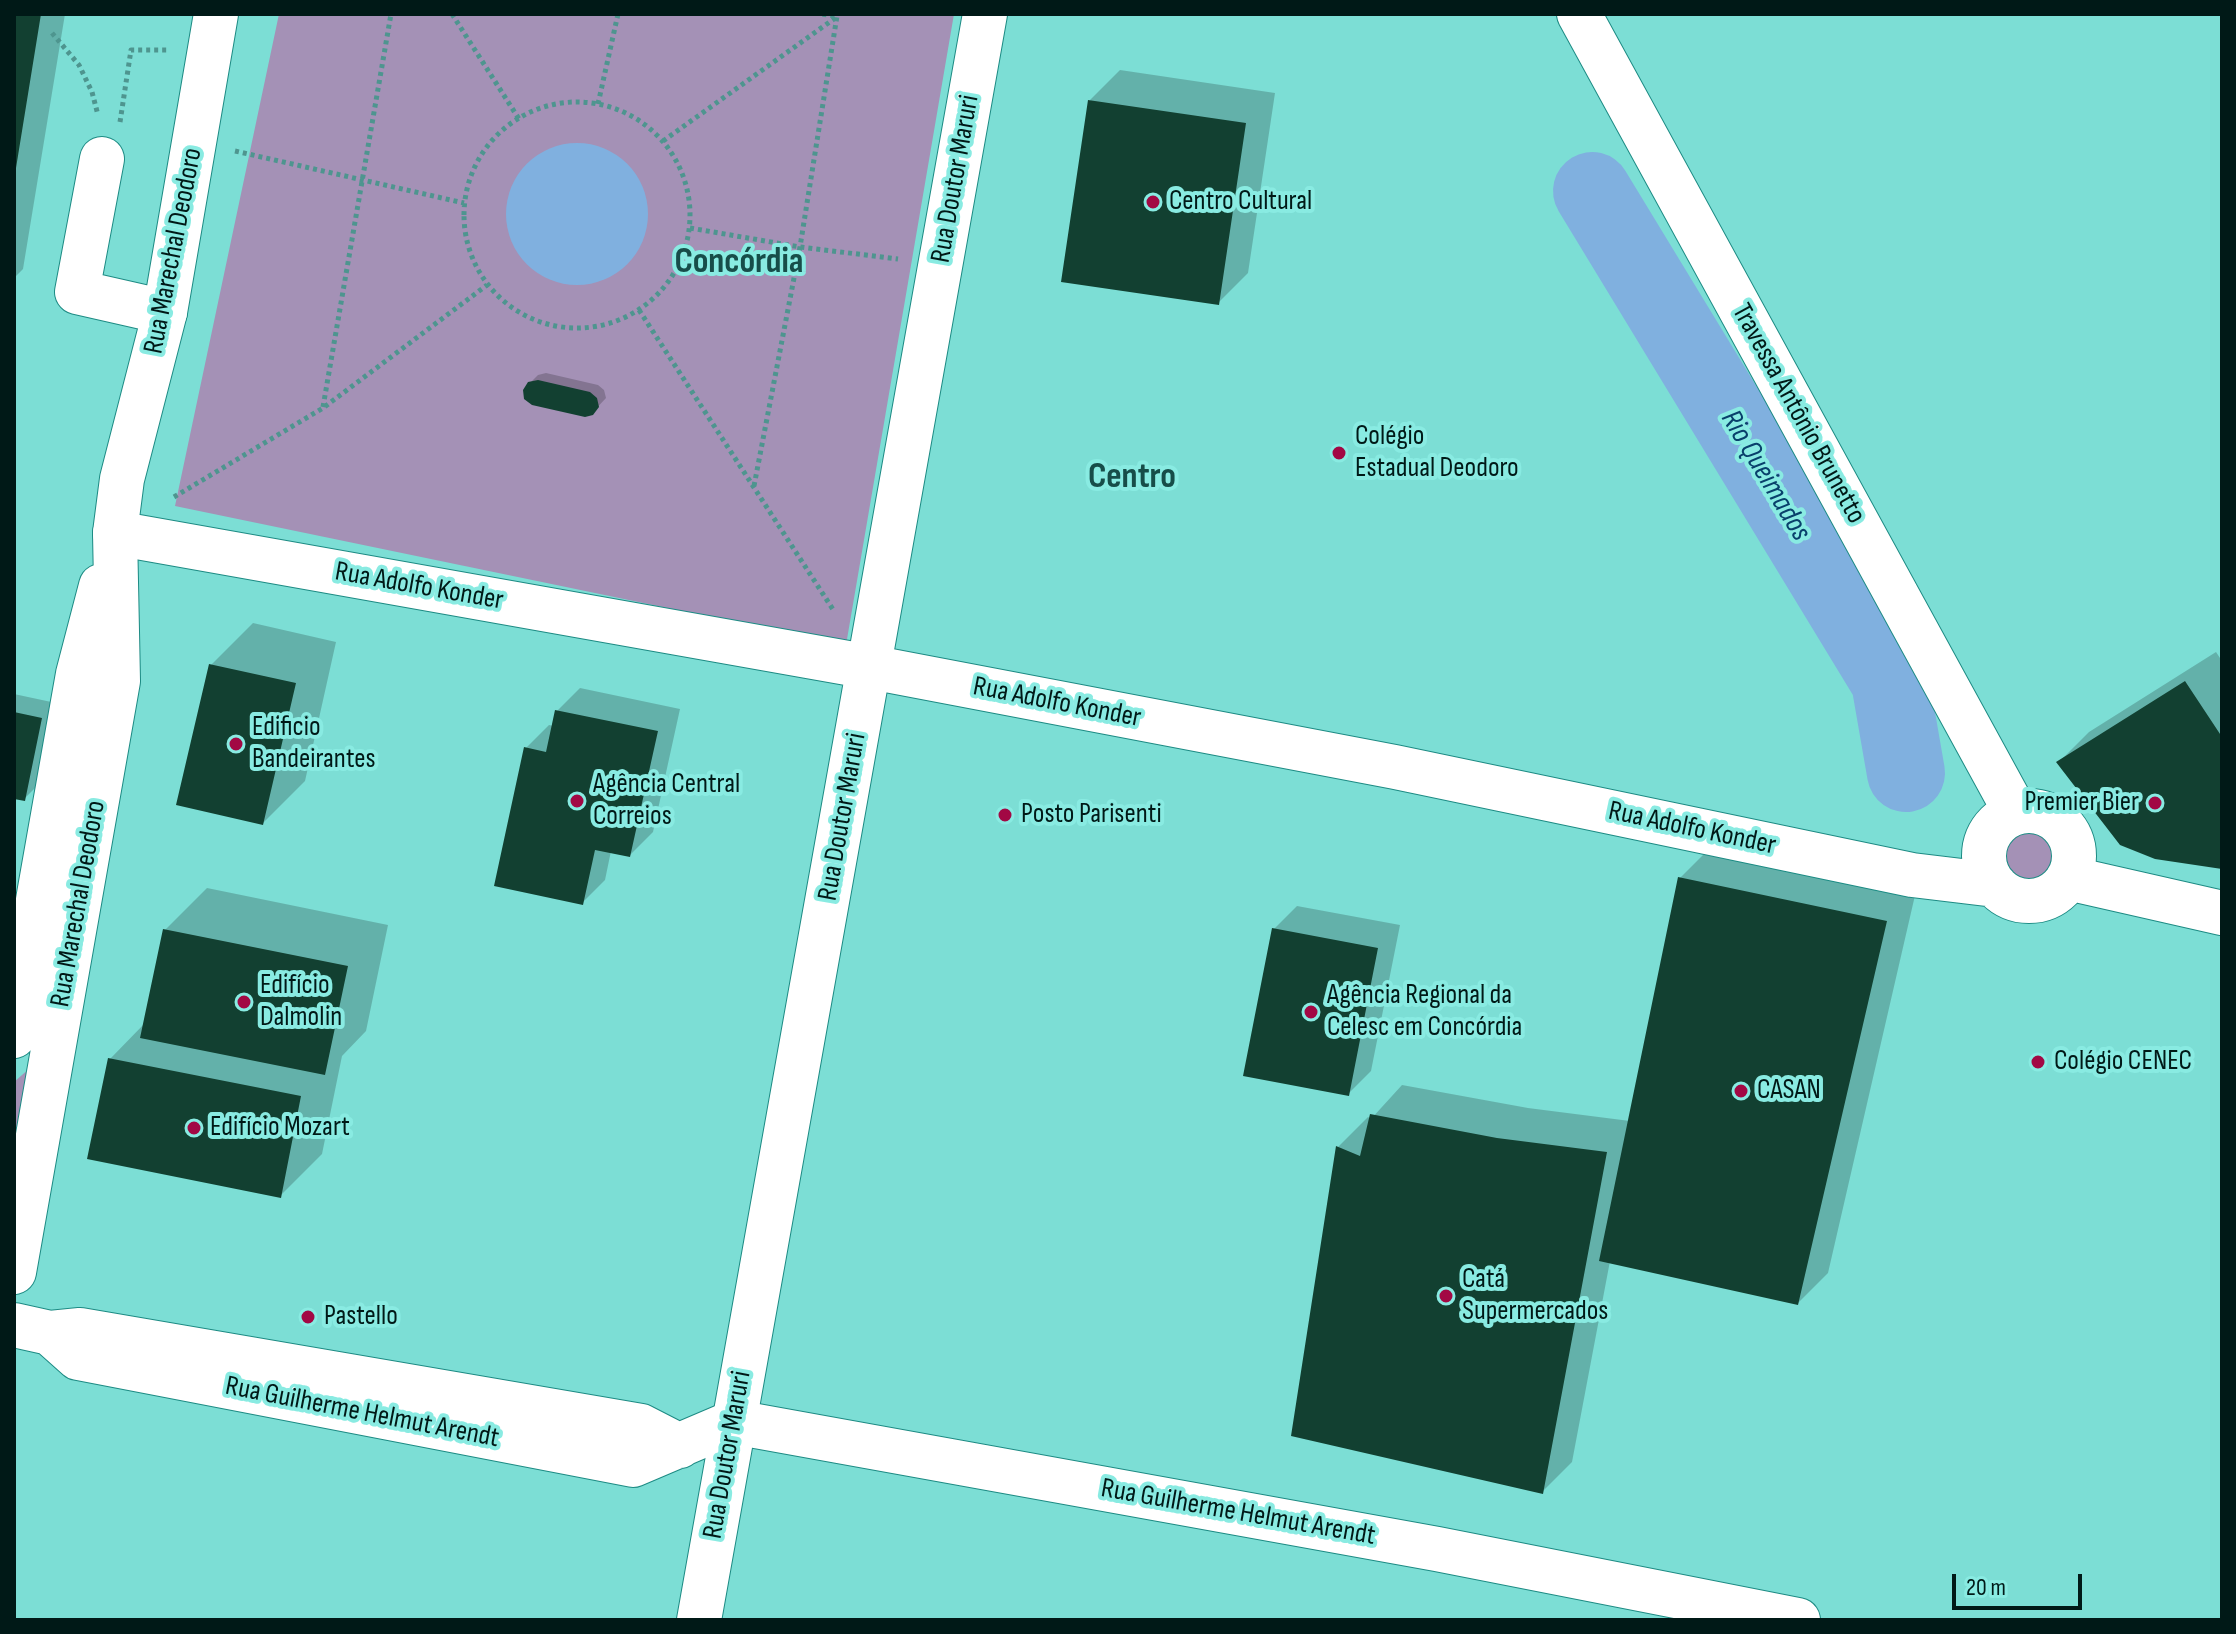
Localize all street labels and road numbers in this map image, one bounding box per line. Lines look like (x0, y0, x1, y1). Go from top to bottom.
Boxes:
street label: Rua Doutor Maruri (925, 92, 987, 266)
street label: Rua Marechal Deodoro (138, 145, 210, 357)
street label: Travessa Antônio Brunetto (1724, 298, 1872, 530)
street label: Rua Adolfo Konder (332, 556, 506, 618)
street label: Rua Adolfo Konder (970, 670, 1144, 736)
street label: Rua Doutor Maruri (812, 730, 874, 904)
street label: Rua Adolfo Konder (1605, 795, 1779, 863)
street label: Rua Marechal Deodoro (44, 798, 114, 1010)
street label: Rua Doutor Maruri (697, 1368, 759, 1542)
street label: Rua Guilherme Helmut Arendt (222, 1370, 502, 1456)
street label: Rua Guilherme Helmut Arendt (1098, 1472, 1378, 1554)

